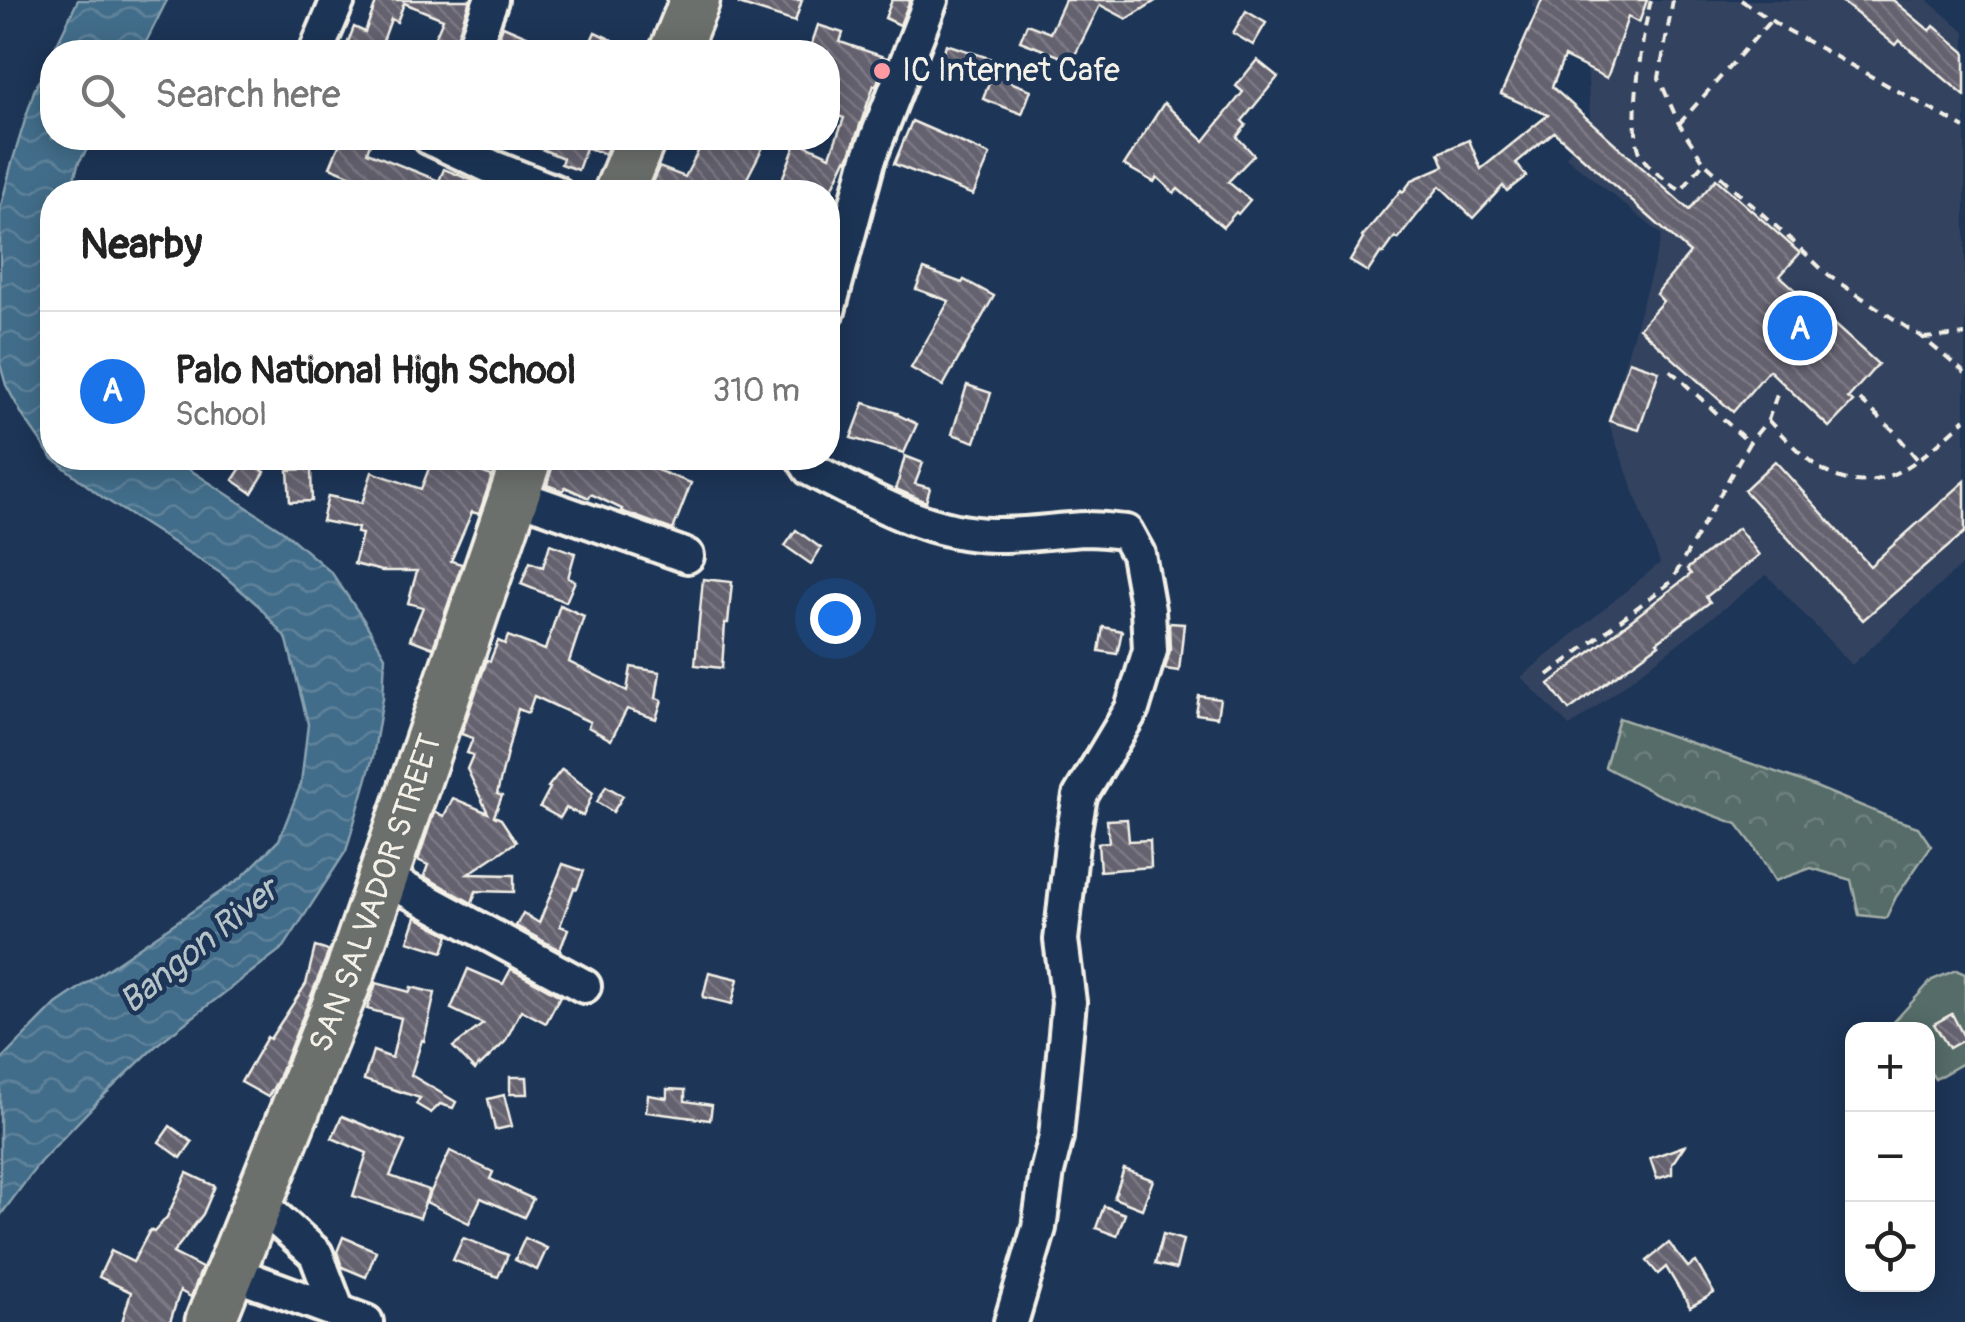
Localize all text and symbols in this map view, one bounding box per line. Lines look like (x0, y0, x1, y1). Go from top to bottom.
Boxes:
search box (40, 40, 840, 150)
place label: IC Internet Cafe (902, 51, 1120, 91)
marker: IC Internet Cafe (871, 60, 893, 82)
icon: search (75, 68, 130, 123)
text: Search here (155, 71, 341, 119)
text: Nearby (80, 219, 202, 271)
pin: A (1768, 290, 1832, 366)
text: Palo National High School (175, 347, 576, 395)
text: A (102, 371, 123, 411)
text: 310 m (712, 371, 800, 411)
text: School (175, 395, 267, 435)
your location (810, 593, 861, 644)
street label: SAN SALVADOR STREET (300, 729, 451, 1058)
water label: Bangon River (111, 866, 291, 1023)
map controls (1845, 1022, 1935, 1292)
button: + (1845, 1022, 1935, 1112)
button: − (1845, 1112, 1935, 1202)
button: locate (1845, 1202, 1935, 1292)

